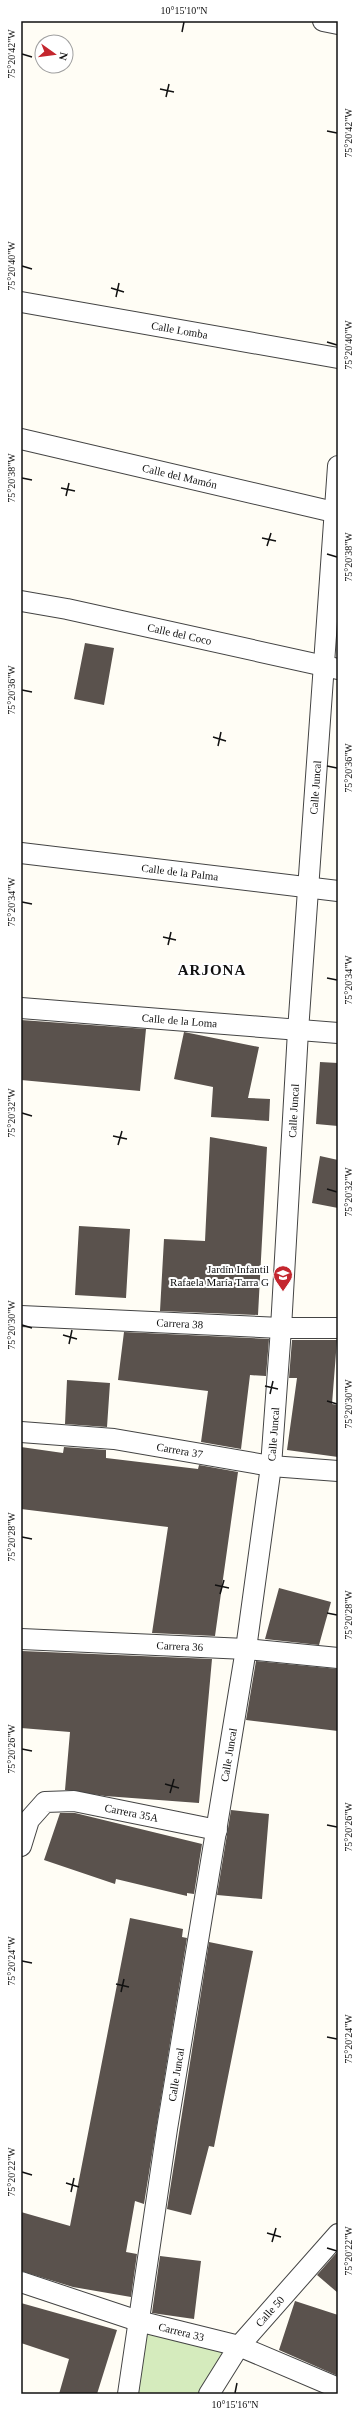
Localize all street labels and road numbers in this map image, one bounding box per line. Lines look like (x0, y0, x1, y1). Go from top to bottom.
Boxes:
street label: Calle Lomba (150, 319, 209, 341)
street label: Calle del Mamón (141, 462, 219, 491)
street label: Calle del Coco (146, 621, 213, 647)
street label: Calle Juncal (307, 760, 323, 815)
street label: Calle de la Palma (141, 861, 219, 883)
street label: Calle de la Loma (141, 1012, 218, 1029)
street label: Calle Juncal (286, 1083, 301, 1138)
street label: Carrera 38 (156, 1316, 204, 1330)
street label: Calle Juncal (265, 1407, 281, 1462)
street label: Carrera 37 (156, 1440, 204, 1460)
street label: Carrera 36 (156, 1639, 204, 1653)
street label: Calle Juncal (218, 1727, 239, 1783)
street label: Carrera 35A (104, 1801, 160, 1824)
street label: Calle Juncal (166, 2047, 186, 2102)
street label: Calle 50 (253, 2293, 287, 2329)
street label: Carrera 33 (157, 2320, 206, 2343)

